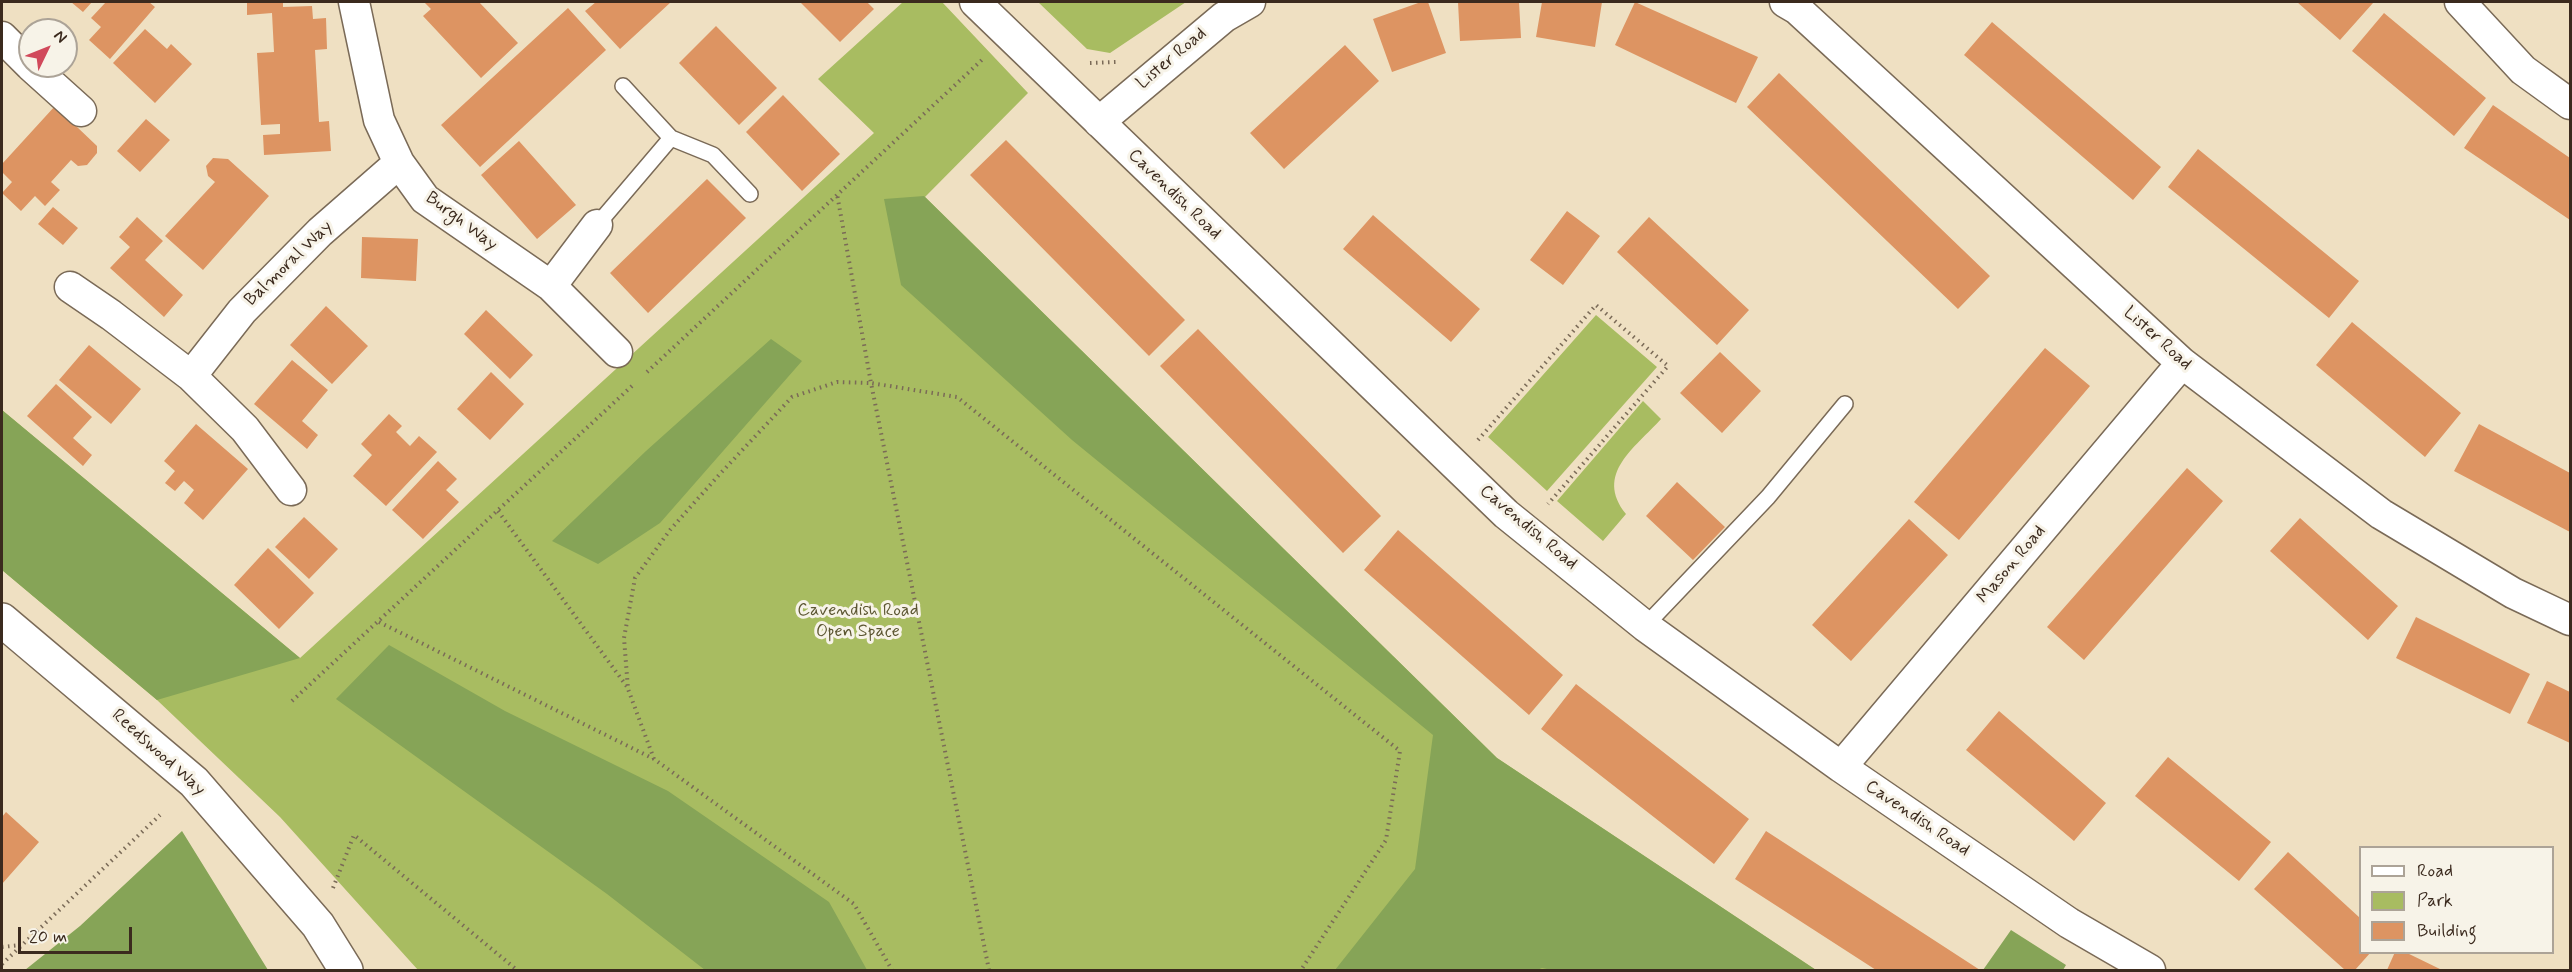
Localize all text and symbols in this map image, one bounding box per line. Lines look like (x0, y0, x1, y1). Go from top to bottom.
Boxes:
north arrow (18, 18, 78, 78)
street label: Lister Road (1133, 23, 1211, 95)
text: N (49, 26, 71, 48)
street label: Cavendish Road (1123, 145, 1225, 245)
street label: Burgh Way (421, 188, 501, 256)
street label: Balmoral Way (241, 217, 337, 311)
street label: Lister Road (2118, 303, 2196, 375)
street label: Cavendish Road (1475, 481, 1581, 575)
street label: Mason Road (1973, 522, 2051, 608)
park label: Cavendish Road Open Space (797, 600, 919, 642)
street label: Reedswood Way (107, 705, 209, 801)
street label: Cavendish Road (1861, 776, 1973, 862)
legend (2359, 846, 2554, 954)
text: Road (2417, 859, 2453, 883)
text: Park (2417, 889, 2453, 913)
scale bar (21, 915, 135, 953)
text: Building (2417, 919, 2477, 943)
text: 20 m (29, 925, 67, 949)

